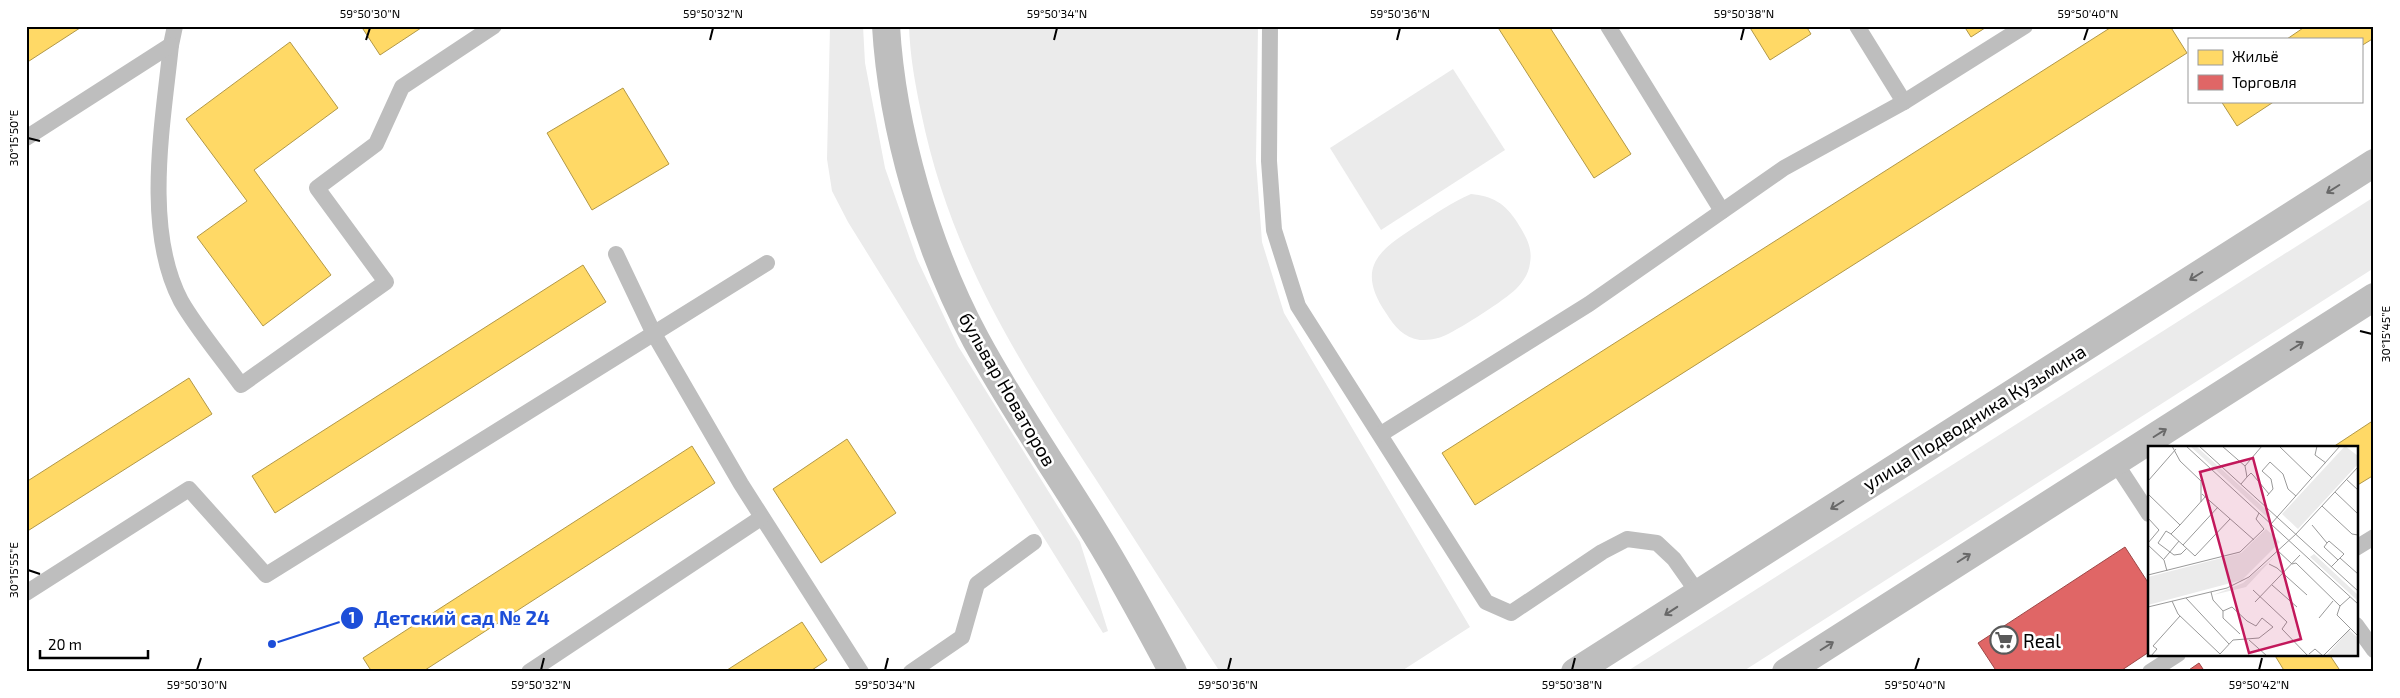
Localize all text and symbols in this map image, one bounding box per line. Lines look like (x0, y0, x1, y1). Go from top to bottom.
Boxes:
text: 59°50'30"N (340, 6, 400, 20)
text: 59°50'32"N (683, 6, 743, 20)
text: 59°50'34"N (1027, 6, 1087, 20)
text: 59°50'36"N (1370, 6, 1430, 20)
text: 59°50'38"N (1714, 6, 1774, 20)
text: 59°50'40"N (2058, 6, 2118, 20)
legend (2188, 38, 2362, 102)
text: Жильё (2232, 47, 2279, 65)
text: Торговля (2232, 73, 2297, 91)
text: 30°15'50"E (6, 109, 20, 166)
one-way arrow (2326, 184, 2340, 194)
one-way arrow (2189, 272, 2203, 282)
text: 30°15'45"E (2378, 305, 2392, 362)
street label: бульвар Новаторов (954, 308, 1061, 471)
street label: улица Подводника Кузьмина (1858, 339, 2090, 496)
one-way arrow (2290, 341, 2304, 351)
one-way arrow (2152, 428, 2166, 438)
inset map (2148, 446, 2358, 656)
one-way arrow (1830, 499, 1844, 510)
text: 30°15'55"E (6, 542, 20, 598)
one-way arrow (1956, 553, 1970, 563)
callout: Детский сад № 24 (339, 601, 560, 636)
text: Детский сад № 24 (374, 605, 550, 629)
one-way arrow (1664, 606, 1678, 616)
text: 1 (349, 608, 355, 626)
supermarket icon: Real (1989, 625, 2019, 655)
scale bar (40, 628, 148, 660)
place label: Real (2023, 629, 2061, 652)
text: 20 m (48, 635, 82, 653)
one-way arrow (1819, 640, 1833, 650)
text: 59°50'30"N (167, 677, 227, 691)
text: 59°50'32"N (511, 677, 571, 691)
text: 59°50'34"N (855, 677, 915, 691)
text: 59°50'36"N (1198, 677, 1258, 691)
text: 59°50'38"N (1542, 677, 1602, 691)
text: 59°50'40"N (1885, 677, 1945, 691)
text: 59°50'42"N (2229, 677, 2289, 691)

